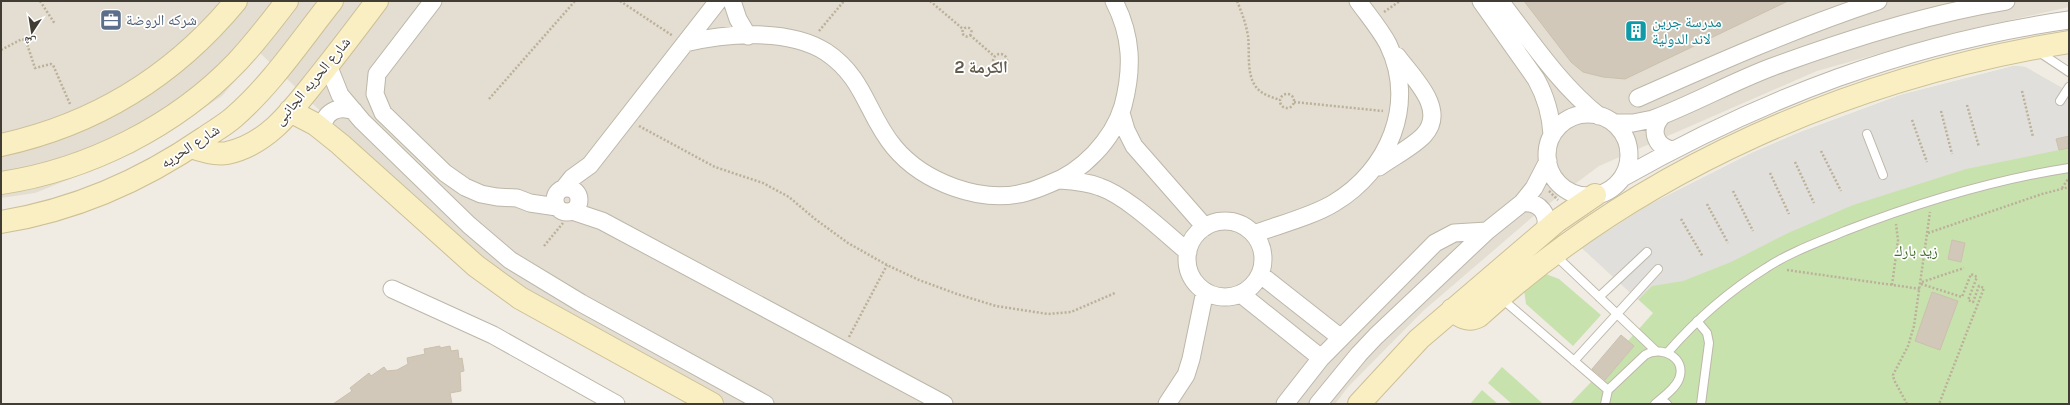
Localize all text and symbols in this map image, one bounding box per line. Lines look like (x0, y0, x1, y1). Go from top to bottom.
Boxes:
office icon: شركه الروضة (98, 7, 124, 33)
place label: شركه الروضة (126, 11, 197, 29)
north arrow (12, 12, 52, 52)
place label: مدرسة جرين لاند الدولية (1652, 13, 1722, 48)
building icon: مدرسة جرين لاند الدولية (1623, 18, 1649, 44)
text: ش (23, 33, 37, 49)
street label: شارع الحريه الجانبى (270, 33, 355, 129)
district label: الكرمة 2 (954, 57, 1008, 77)
street label: شارع الحريه (157, 120, 224, 173)
park label: زيد بارك (1894, 242, 1938, 260)

